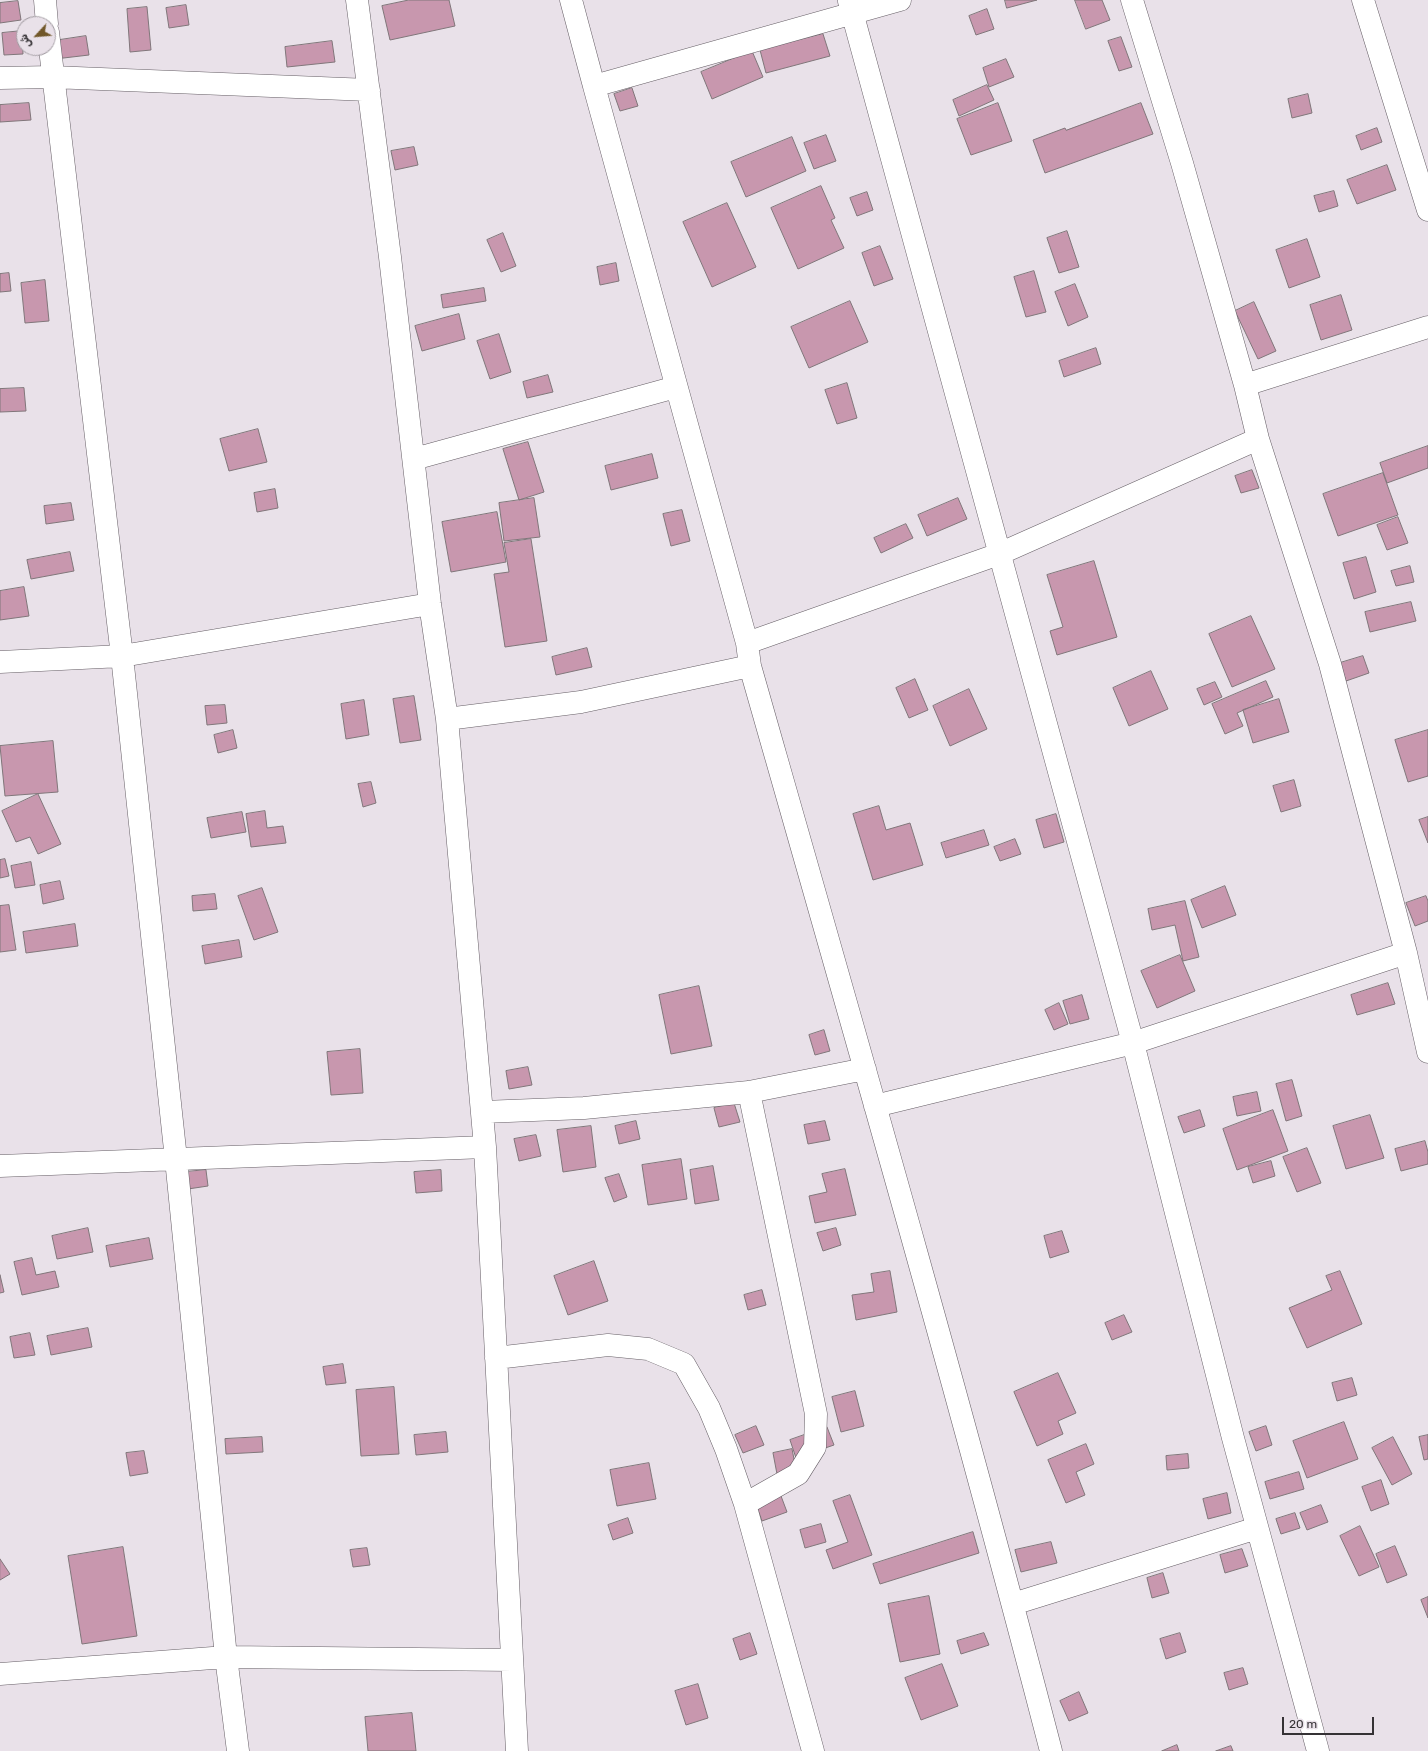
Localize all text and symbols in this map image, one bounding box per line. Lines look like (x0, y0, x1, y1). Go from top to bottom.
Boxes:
north arrow (16, 16, 56, 56)
text: ش (17, 32, 35, 50)
scale bar (1284, 1709, 1376, 1735)
text: 20 m (1289, 1717, 1317, 1731)

